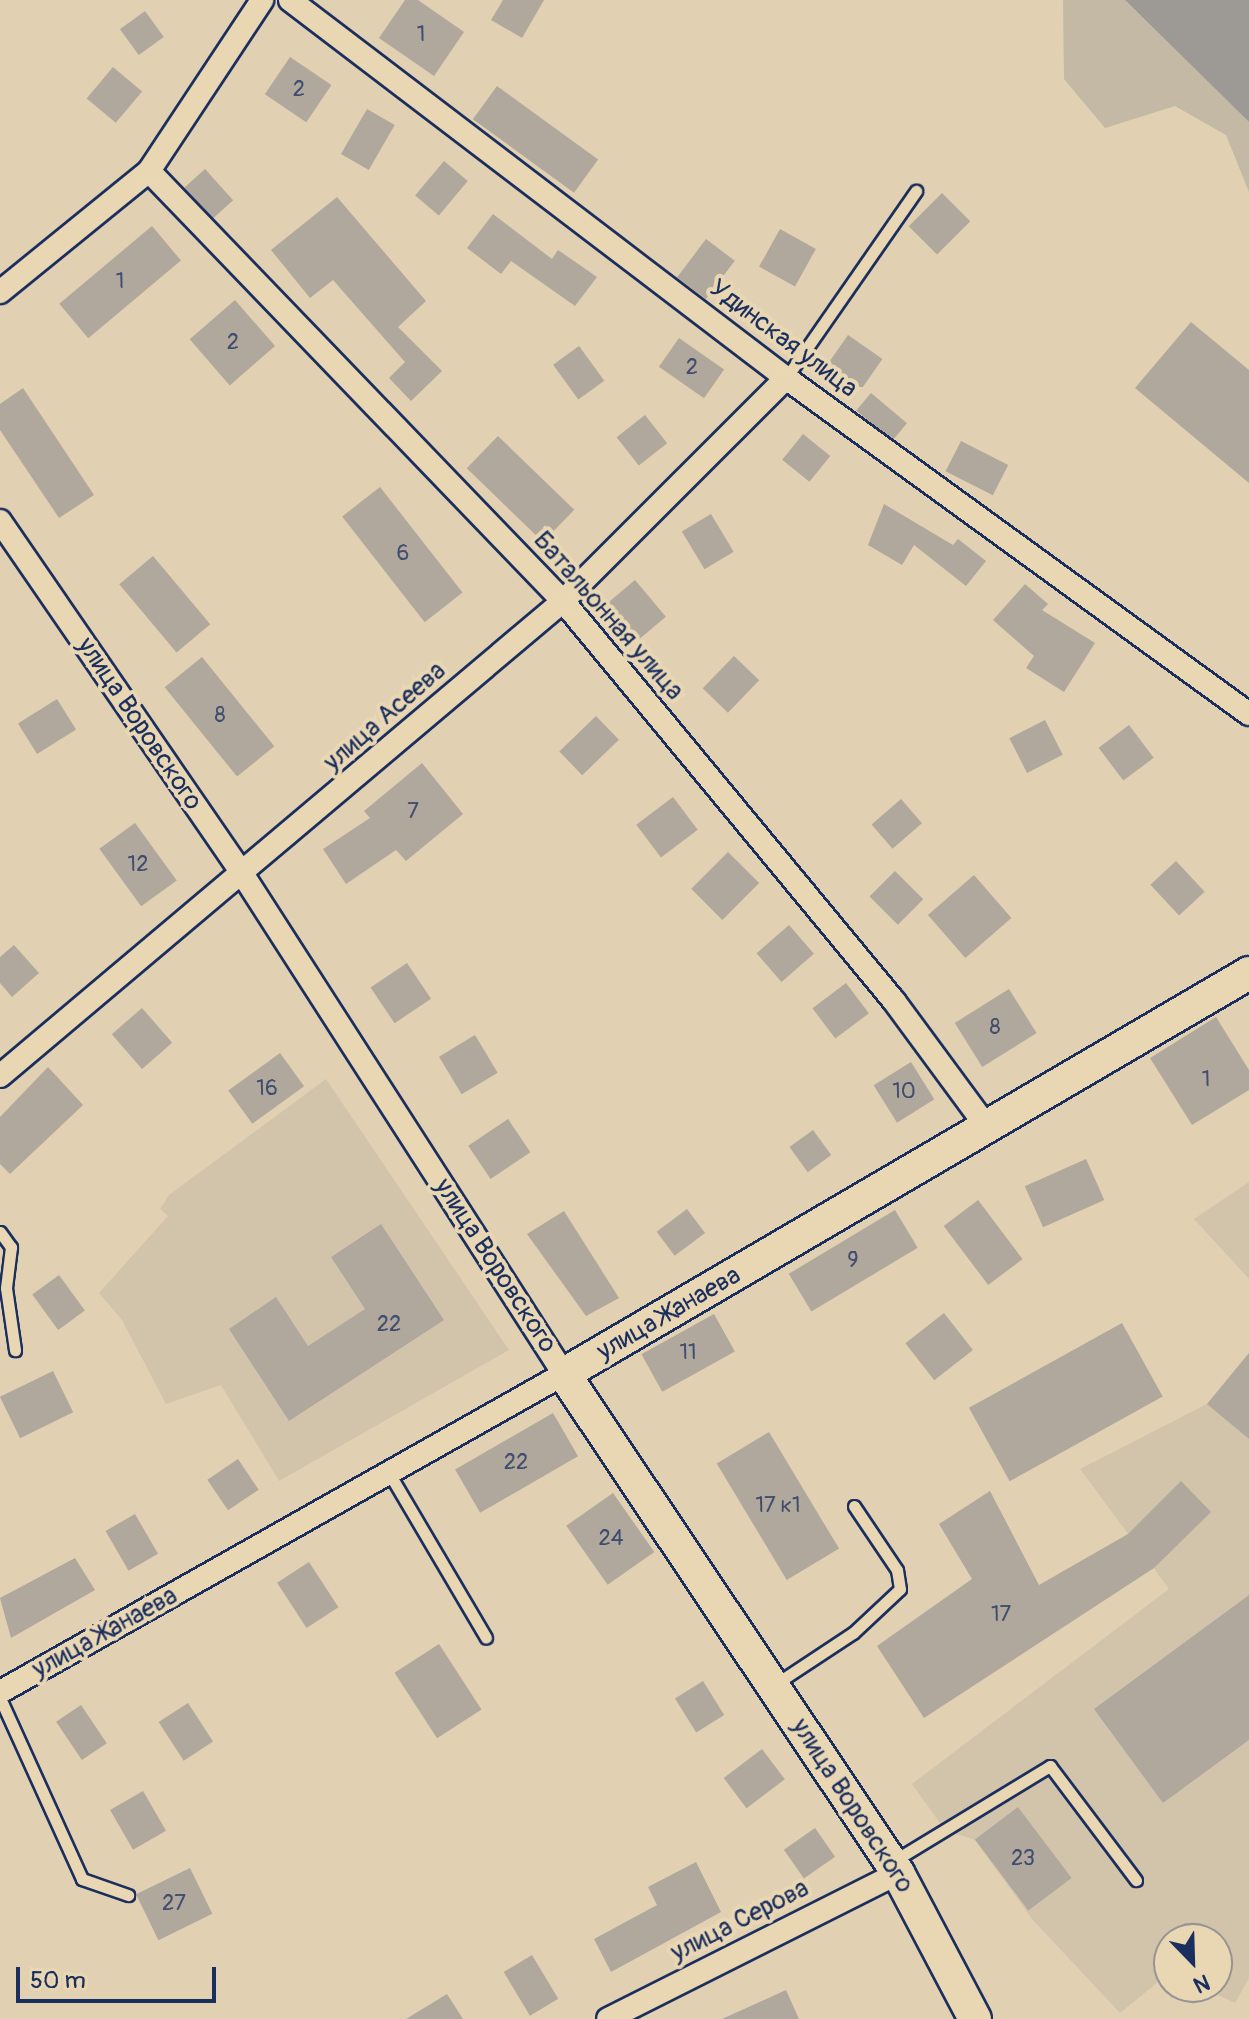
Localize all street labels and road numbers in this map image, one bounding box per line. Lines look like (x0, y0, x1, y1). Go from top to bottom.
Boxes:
street label: Удинская улица (703, 273, 863, 405)
street label: Батальонная улица (526, 525, 690, 707)
street label: улица Воровского (70, 632, 208, 816)
street label: улица Асеева (318, 656, 452, 778)
street label: улица Воровского (427, 1173, 563, 1359)
street label: улица Жанаева (592, 1260, 746, 1368)
street label: улица Жанаева (27, 1580, 183, 1686)
street label: улица Воровского (784, 1713, 920, 1899)
street label: улица Серова (666, 1873, 814, 1969)

